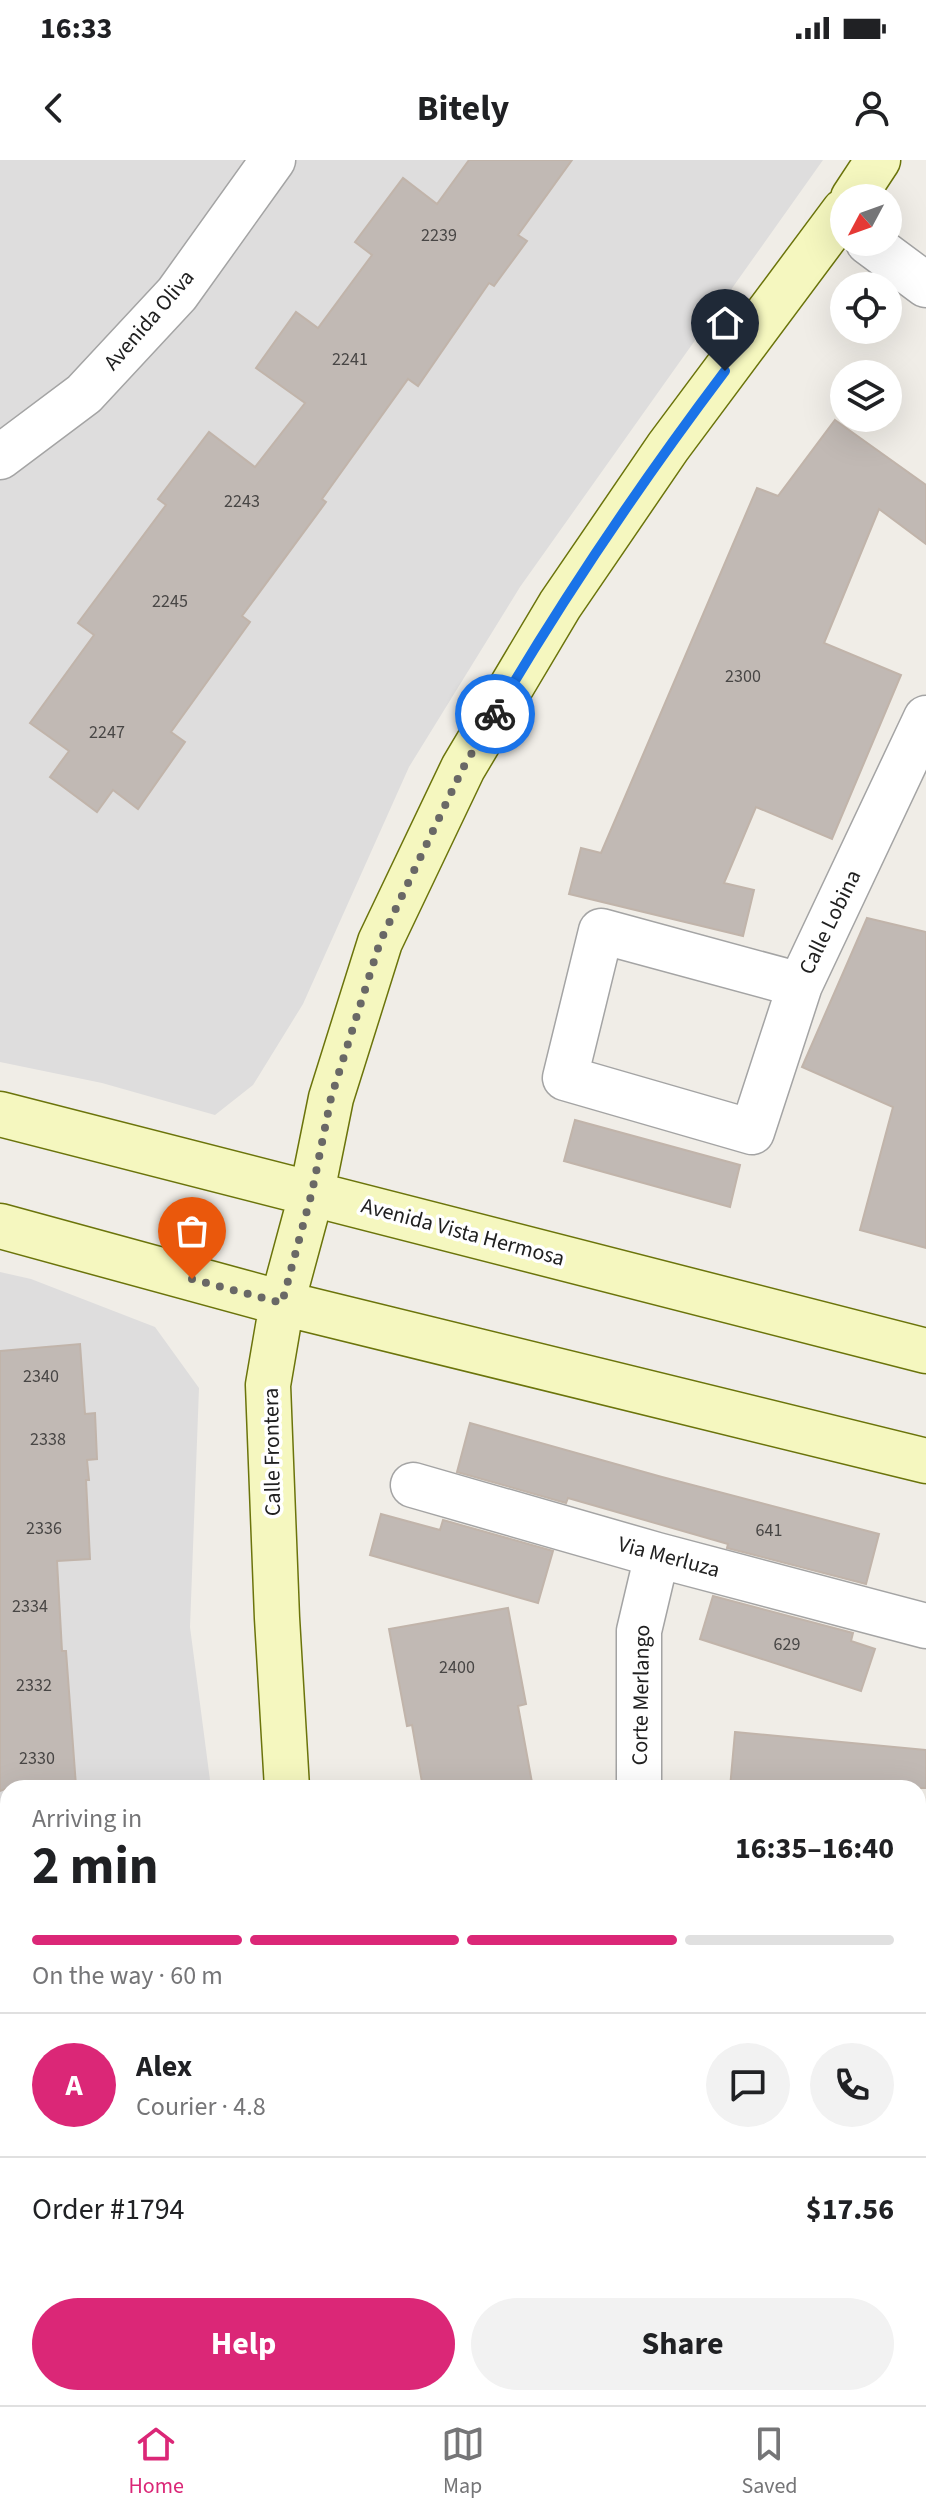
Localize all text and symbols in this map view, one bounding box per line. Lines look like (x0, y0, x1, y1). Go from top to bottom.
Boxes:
text: 16:33 (40, 7, 112, 50)
text: Bitely (417, 83, 509, 134)
icon: back (32, 86, 76, 130)
icon: person (850, 86, 894, 130)
north arrow (830, 184, 902, 256)
map controls (830, 184, 902, 432)
house number: 2239 (421, 223, 457, 248)
street label: Avenida Oliva (96, 262, 202, 378)
button: locate (830, 272, 902, 344)
pin (691, 289, 759, 371)
icon: home (703, 301, 747, 345)
house number: 2241 (332, 347, 368, 372)
button: layers (830, 360, 902, 432)
house number: 2243 (224, 489, 260, 514)
house number: 2245 (152, 589, 188, 614)
house number: 2300 (725, 664, 761, 689)
courier (455, 674, 535, 754)
icon: bike (473, 692, 517, 736)
house number: 2247 (89, 720, 125, 745)
street label: Calle Lobina (791, 864, 869, 980)
street label: Avenida Vista Hermosa (358, 1189, 568, 1275)
pin (158, 1197, 226, 1279)
icon: bag (170, 1209, 214, 1253)
house number: 2340 (23, 1364, 59, 1389)
street label: Calle Frontera (255, 1388, 289, 1516)
house number: 2338 (30, 1427, 66, 1452)
house number: 2336 (26, 1516, 62, 1541)
house number: 641 (756, 1518, 782, 1543)
street label: Via Merluza (614, 1528, 724, 1586)
house number: 2334 (12, 1594, 48, 1619)
street label: Corte Merlango (624, 1624, 658, 1766)
house number: 629 (774, 1632, 800, 1657)
house number: 2400 (439, 1655, 475, 1680)
house number: 2332 (16, 1673, 52, 1698)
house number: 2330 (19, 1746, 55, 1771)
text: Arriving in (32, 1800, 142, 1837)
text: 16:35–16:40 (735, 1827, 894, 1870)
text: 2 min (32, 1830, 159, 1904)
text: On the way · 60 m (32, 1957, 223, 1994)
button: chat (706, 2043, 790, 2127)
button: phone (810, 2043, 894, 2127)
text: Alex (136, 2045, 192, 2088)
text: A (65, 2064, 83, 2107)
text: Courier · 4.8 (136, 2088, 266, 2125)
text: Order #1794 (32, 2188, 185, 2231)
text: $17.56 (806, 2188, 894, 2231)
button: Help (32, 2298, 455, 2390)
button: Share (471, 2298, 894, 2390)
tab: Home (128, 2422, 184, 2502)
tab: Map (441, 2422, 485, 2502)
tab: Saved (741, 2422, 798, 2502)

